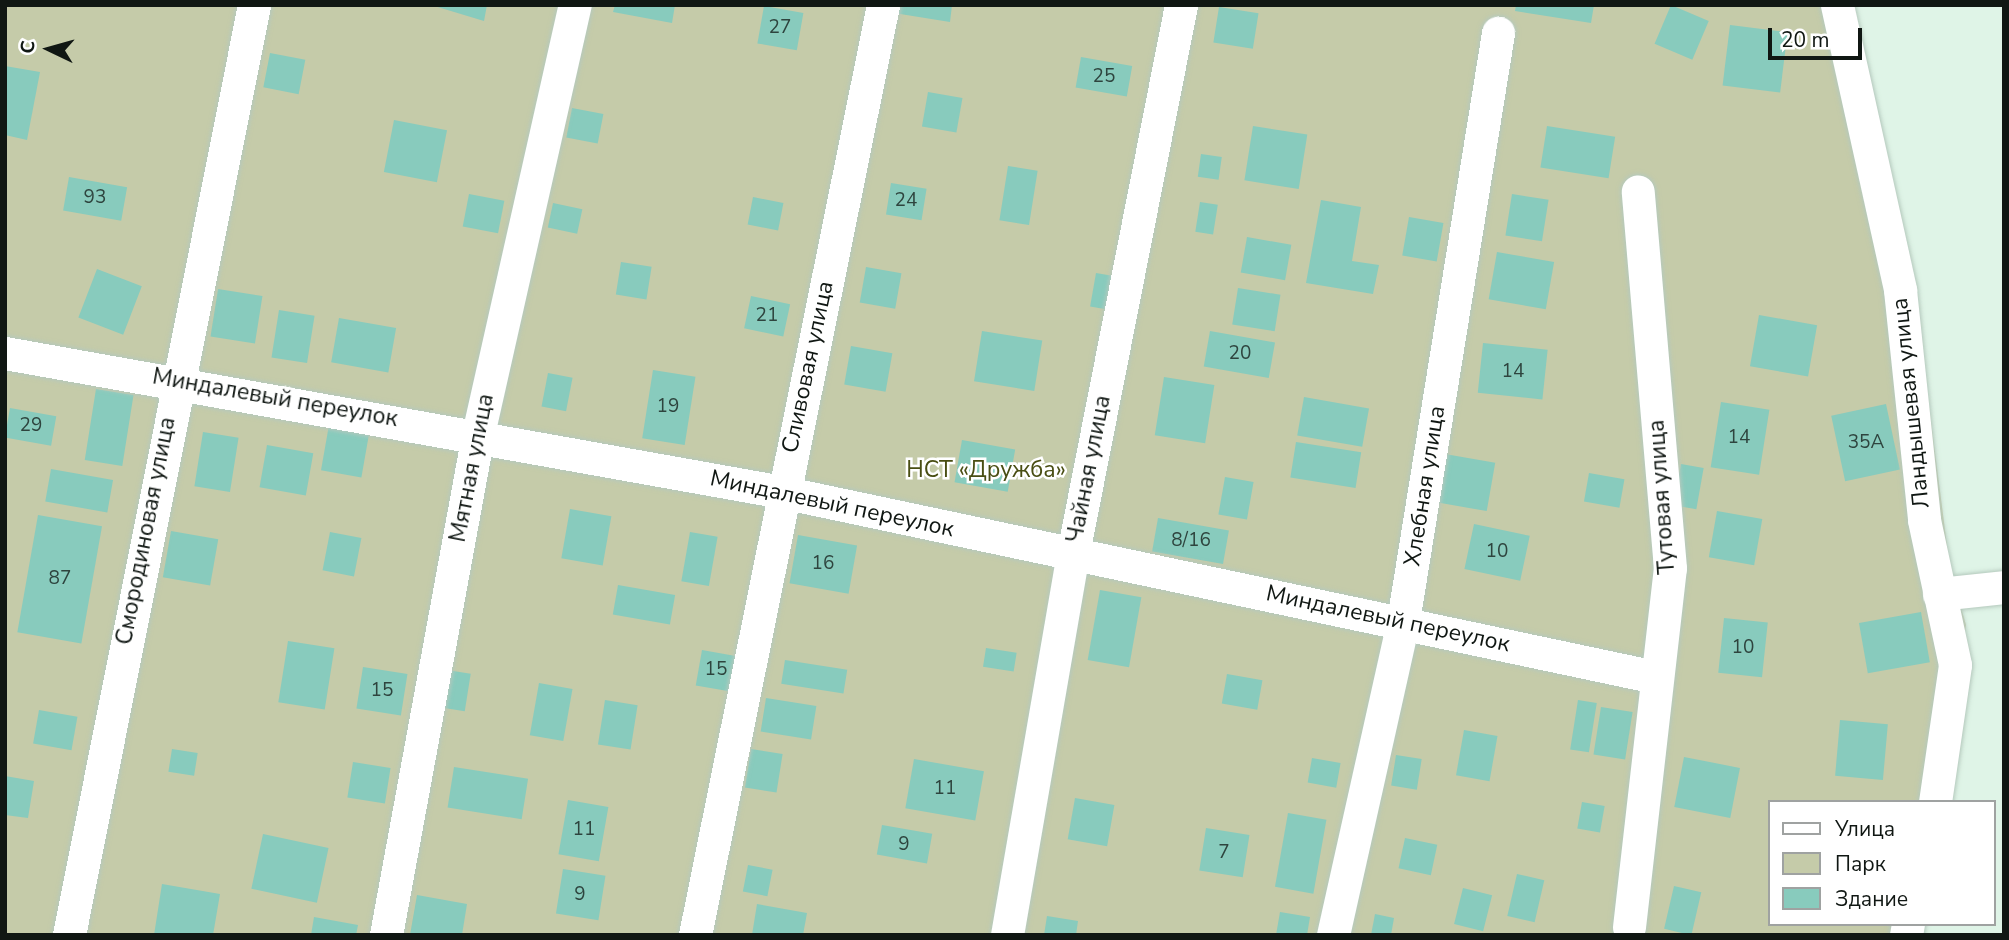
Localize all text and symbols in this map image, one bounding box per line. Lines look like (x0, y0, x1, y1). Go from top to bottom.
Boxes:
north arrow (14, 14, 84, 84)
scale bar (1771, 14, 1866, 58)
house number: 27 (769, 17, 791, 39)
text: 20 m (1781, 26, 1830, 54)
text: С (15, 40, 42, 55)
house number: 25 (1093, 66, 1115, 88)
house number: 93 (84, 187, 106, 209)
house number: 24 (895, 190, 917, 212)
street label: Сливовая улица (776, 278, 840, 456)
street label: Ландышевая улица (1886, 296, 1936, 510)
house number: 21 (756, 305, 778, 327)
house number: 20 (1229, 343, 1251, 365)
house number: 14 (1502, 361, 1524, 383)
street label: Миндалевый переулок (150, 363, 400, 433)
street label: Мятная улица (444, 391, 500, 545)
street label: Чайная улица (1061, 393, 1117, 545)
house number: 19 (657, 396, 679, 418)
street label: Хлебная улица (1399, 404, 1451, 568)
house number: 29 (20, 415, 42, 437)
street label: Смородиновая улица (110, 415, 182, 647)
street label: Тутовая улица (1643, 419, 1681, 575)
house number: 14 (1728, 427, 1750, 449)
house number: 35А (1848, 432, 1884, 454)
park label: НСТ «Дружба» (906, 456, 1066, 484)
street label: Миндалевый переулок (708, 465, 956, 543)
house number: 8/16 (1171, 530, 1211, 552)
house number: 10 (1486, 541, 1508, 563)
house number: 16 (812, 553, 834, 575)
house number: 87 (49, 568, 71, 590)
street label: Миндалевый переулок (1264, 580, 1512, 658)
house number: 10 (1732, 637, 1754, 659)
house number: 15 (705, 659, 727, 681)
house number: 15 (371, 680, 393, 702)
house number: 11 (934, 778, 956, 800)
legend (1768, 800, 1995, 926)
text: Улица (1835, 815, 1895, 843)
house number: 11 (573, 819, 595, 841)
house number: 9 (898, 834, 910, 856)
house number: 7 (1218, 842, 1230, 864)
text: Парк (1835, 850, 1886, 878)
house number: 9 (574, 884, 586, 906)
text: Здание (1835, 885, 1908, 913)

